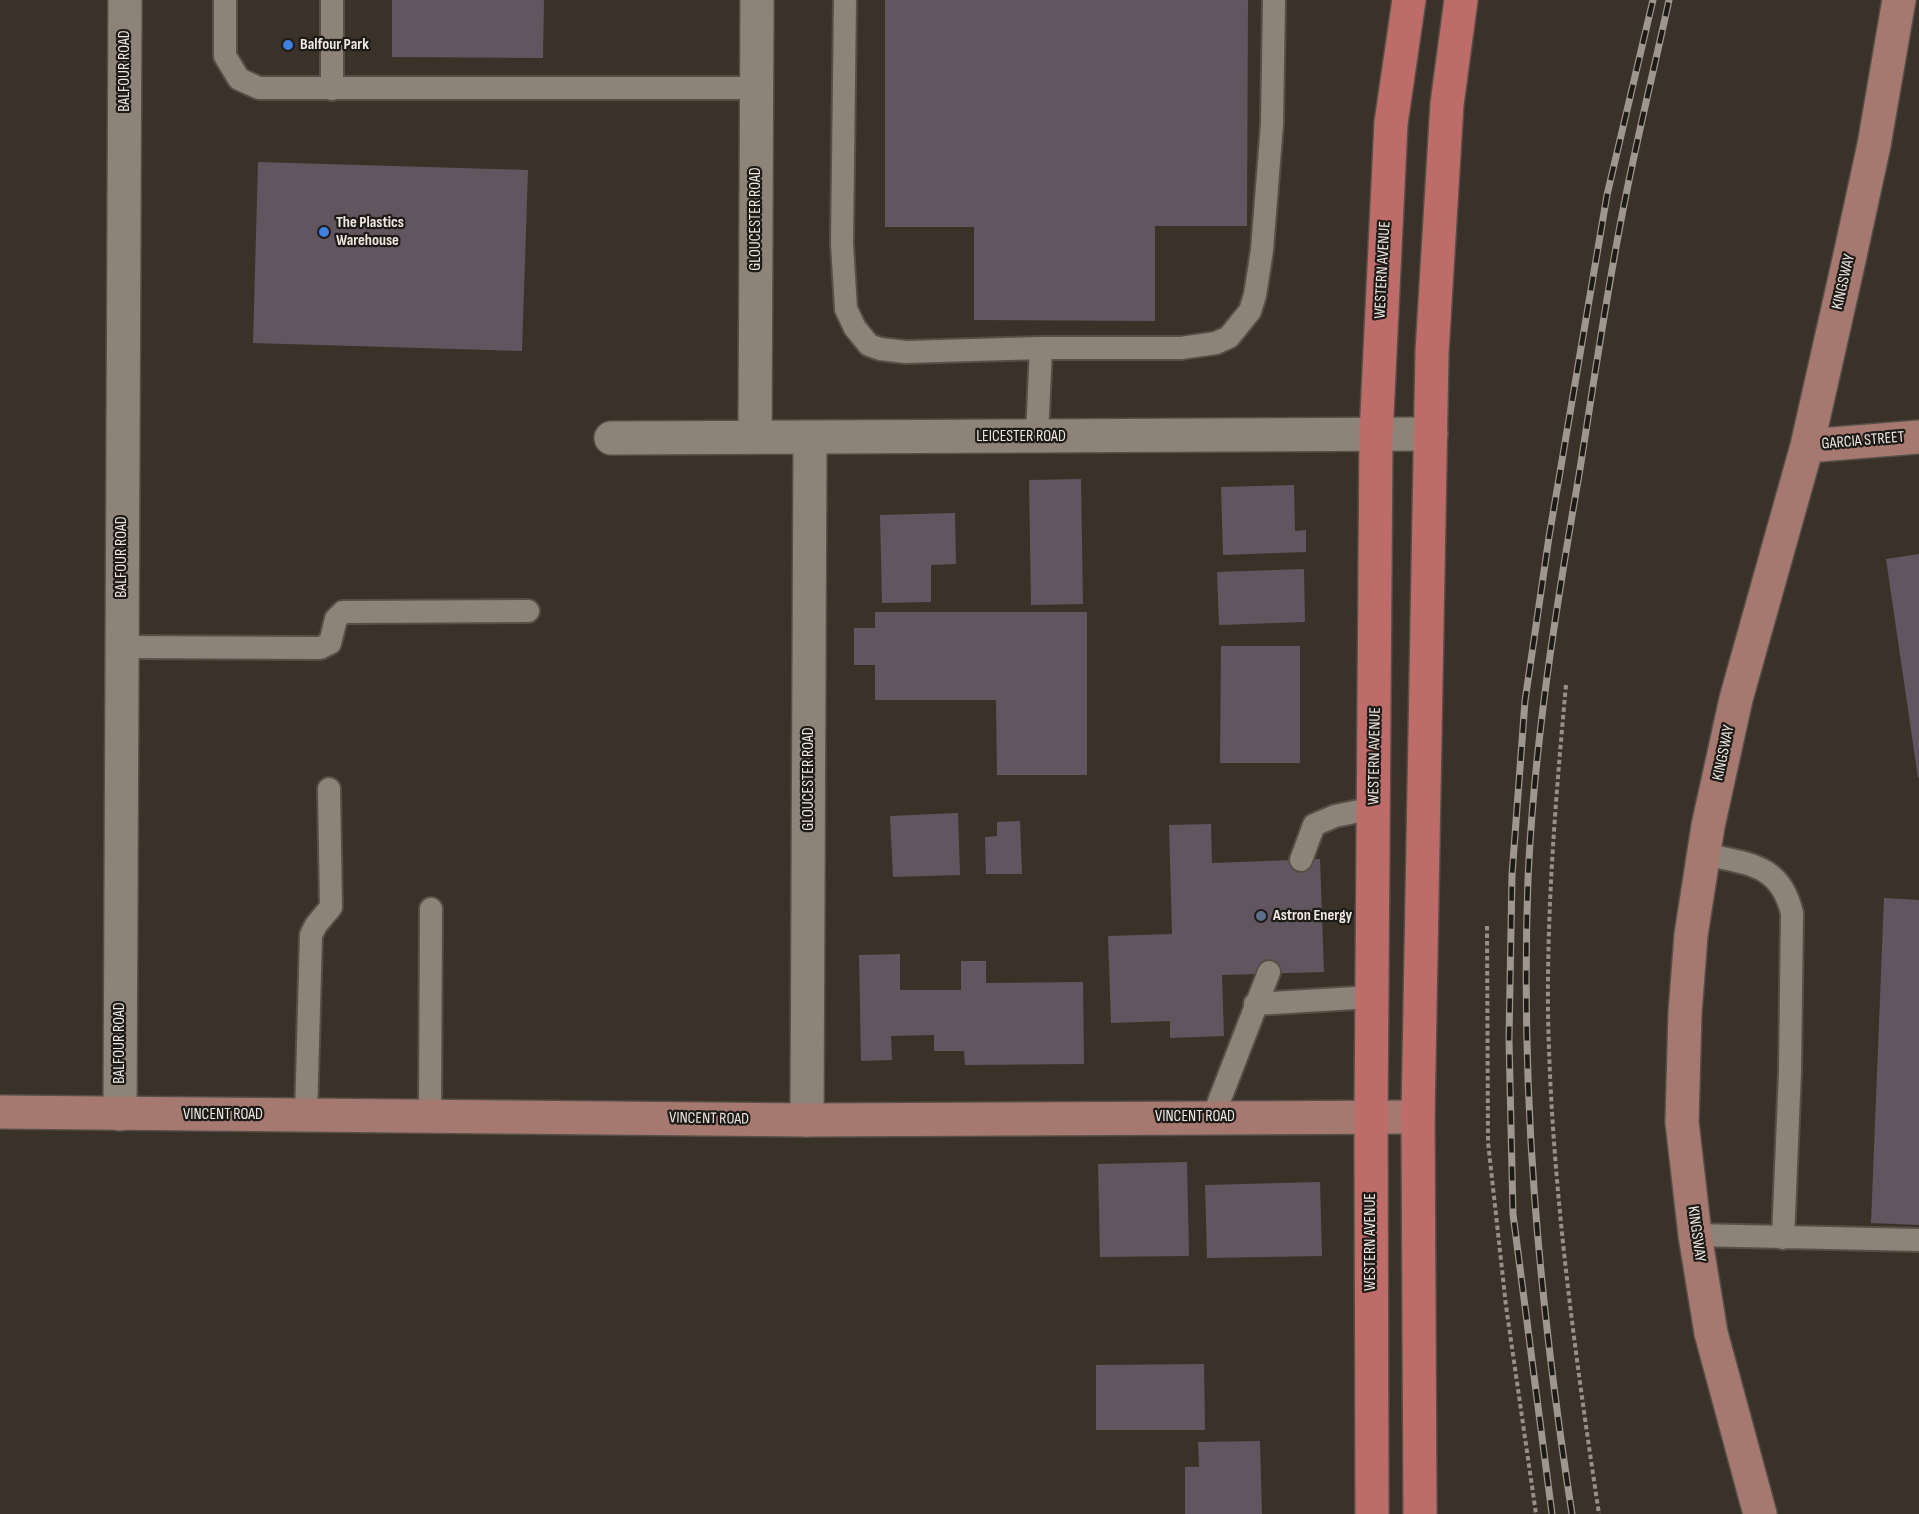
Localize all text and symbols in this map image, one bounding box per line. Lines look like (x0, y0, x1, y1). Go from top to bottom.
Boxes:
street label: BALFOUR ROAD (115, 30, 135, 112)
place label: Balfour Park (300, 35, 369, 55)
marker: Balfour Park (281, 38, 295, 52)
street label: GLOUCESTER ROAD (746, 167, 766, 271)
place label: The Plastics Warehouse (336, 213, 404, 251)
street label: WESTERN AVENUE (1371, 221, 1395, 319)
marker: The Plastics Warehouse (317, 225, 331, 239)
street label: KINGSWAY (1828, 252, 1860, 312)
street label: LEICESTER ROAD (976, 427, 1066, 447)
street label: GARCIA STREET (1821, 428, 1905, 454)
street label: BALFOUR ROAD (112, 516, 132, 598)
street label: WESTERN AVENUE (1365, 707, 1385, 805)
street label: KINGSWAY (1709, 724, 1739, 782)
street label: GLOUCESTER ROAD (799, 727, 819, 831)
place label: Astron Energy (1273, 906, 1352, 926)
marker: Astron Energy (1254, 909, 1268, 923)
street label: BALFOUR ROAD (110, 1002, 130, 1084)
street label: VINCENT ROAD (183, 1105, 263, 1125)
street label: VINCENT ROAD (1155, 1107, 1235, 1127)
street label: VINCENT ROAD (669, 1109, 749, 1129)
street label: WESTERN AVENUE (1361, 1193, 1381, 1291)
street label: KINGSWAY (1683, 1205, 1709, 1263)

